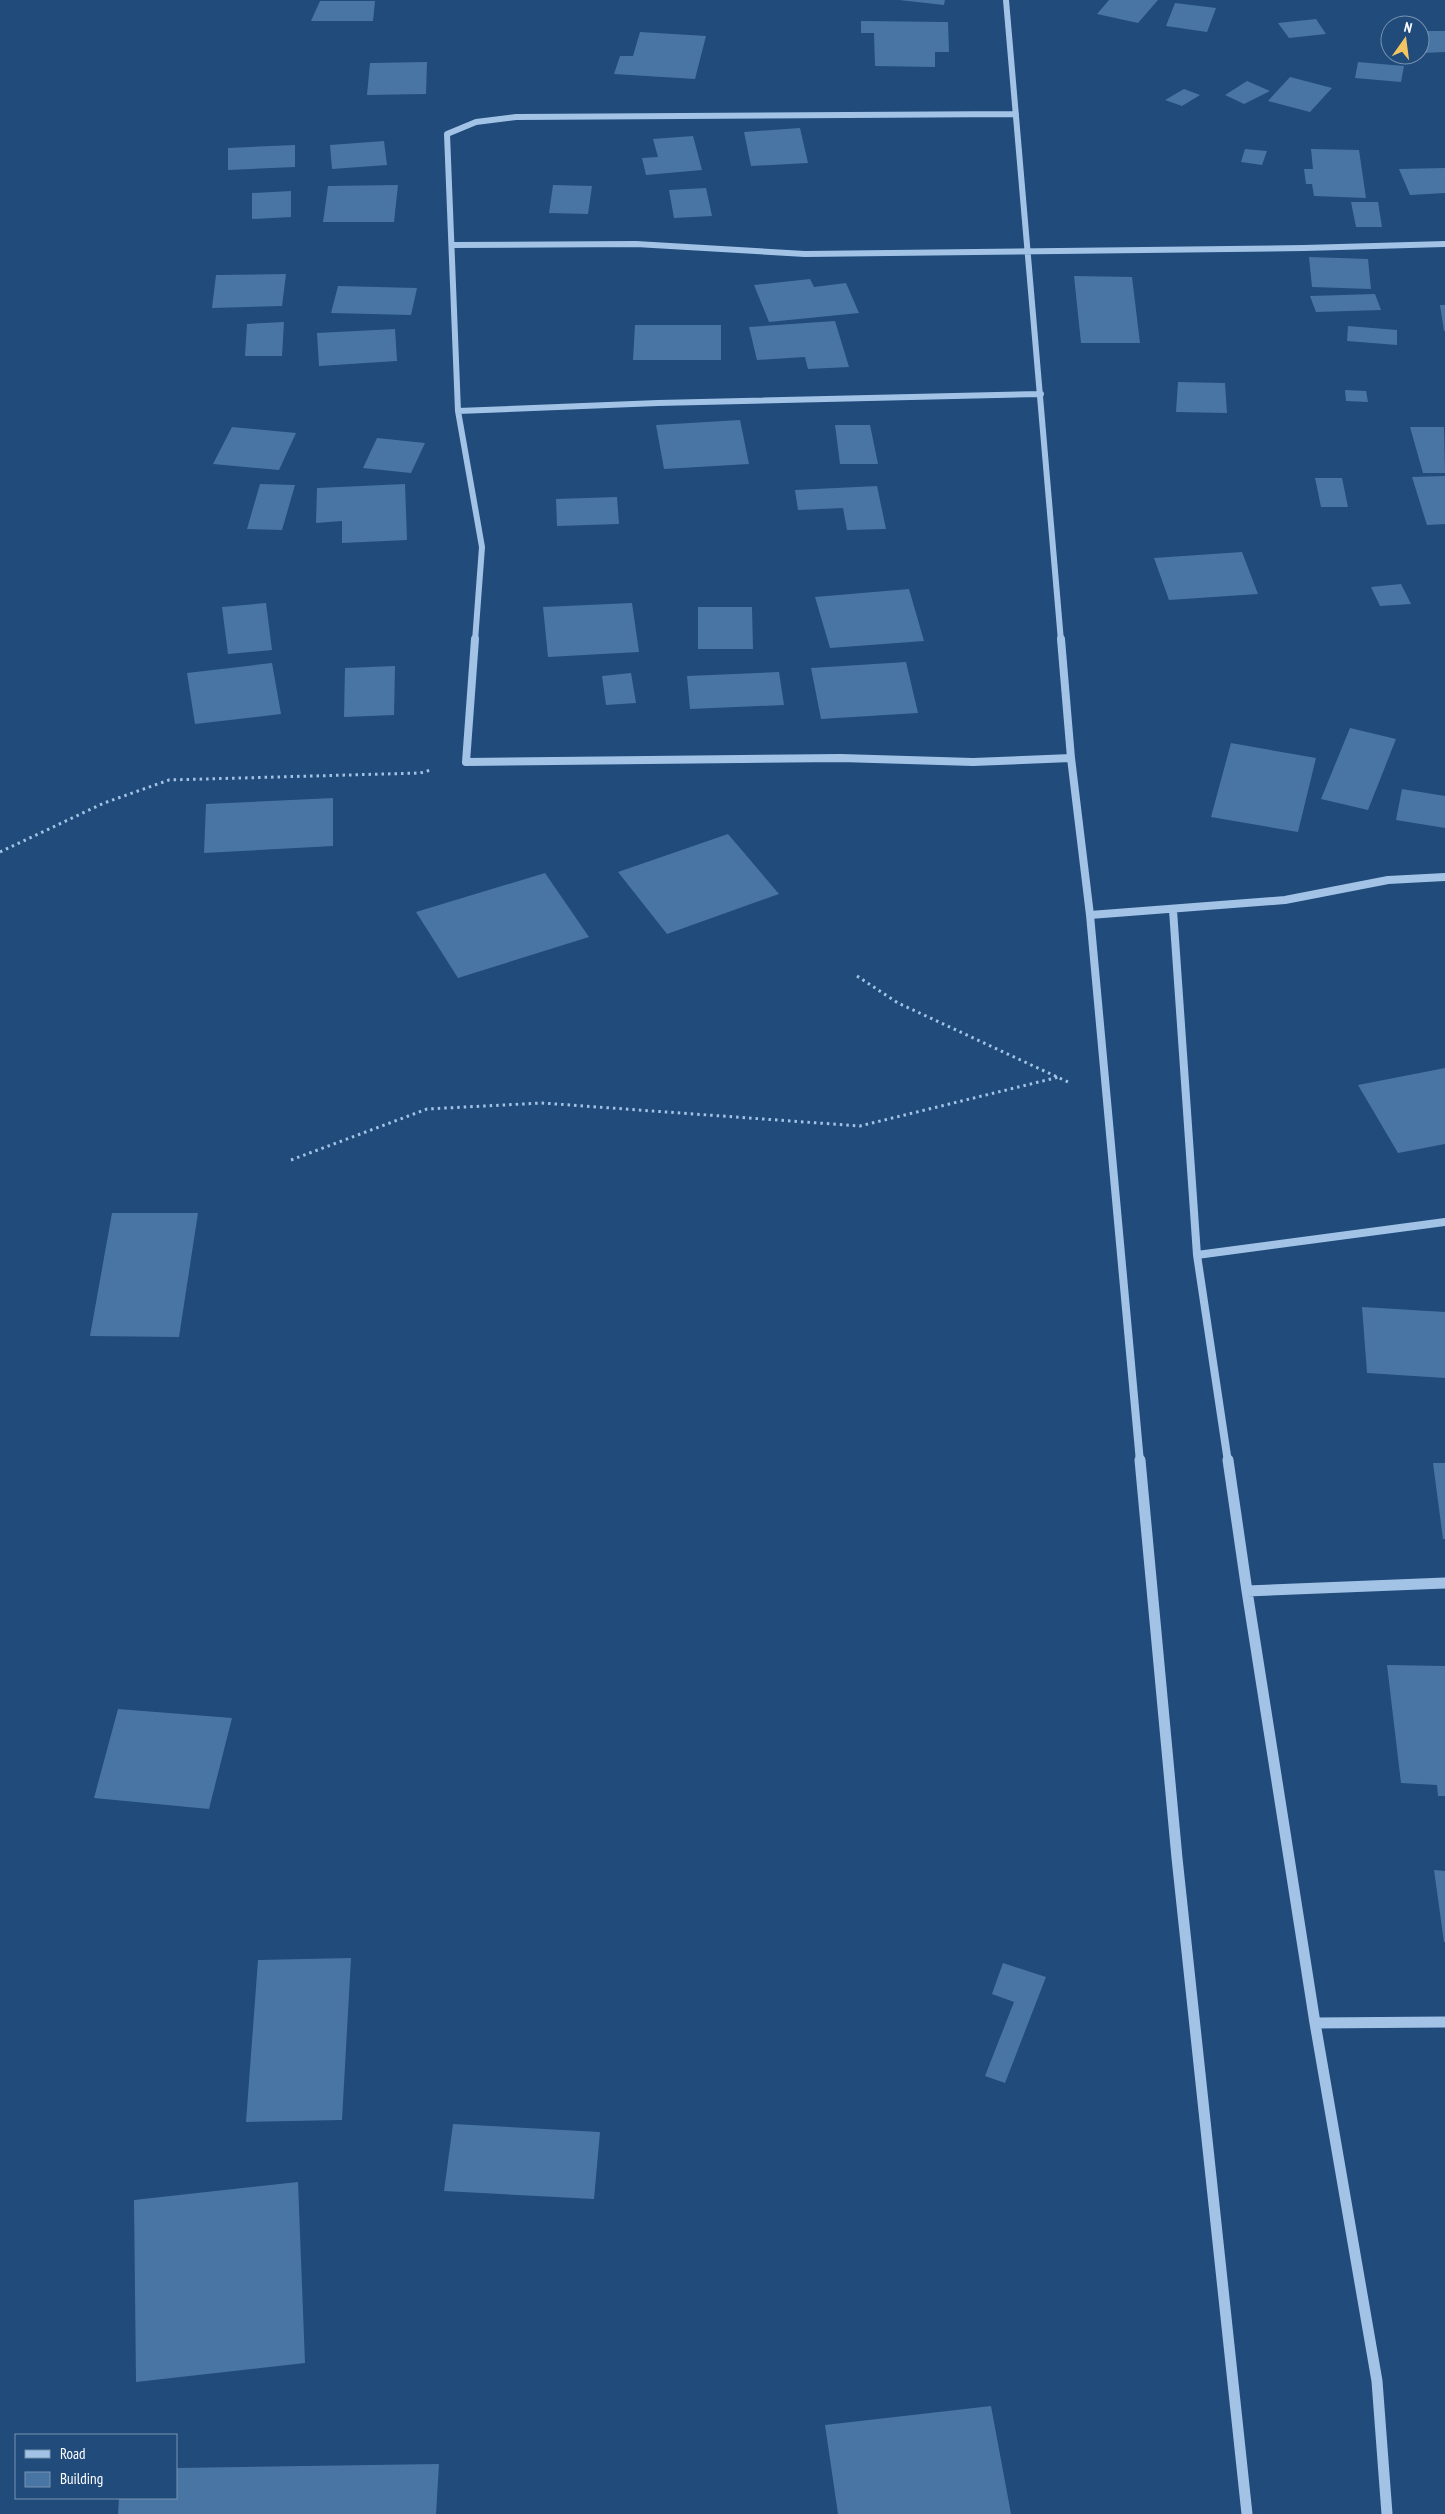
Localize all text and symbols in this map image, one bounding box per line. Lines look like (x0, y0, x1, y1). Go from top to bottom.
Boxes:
north arrow (1380, 15, 1430, 65)
text: N (1402, 18, 1414, 37)
legend (15, 2434, 178, 2499)
text: Road (60, 2444, 86, 2463)
text: Building (60, 2469, 103, 2488)

